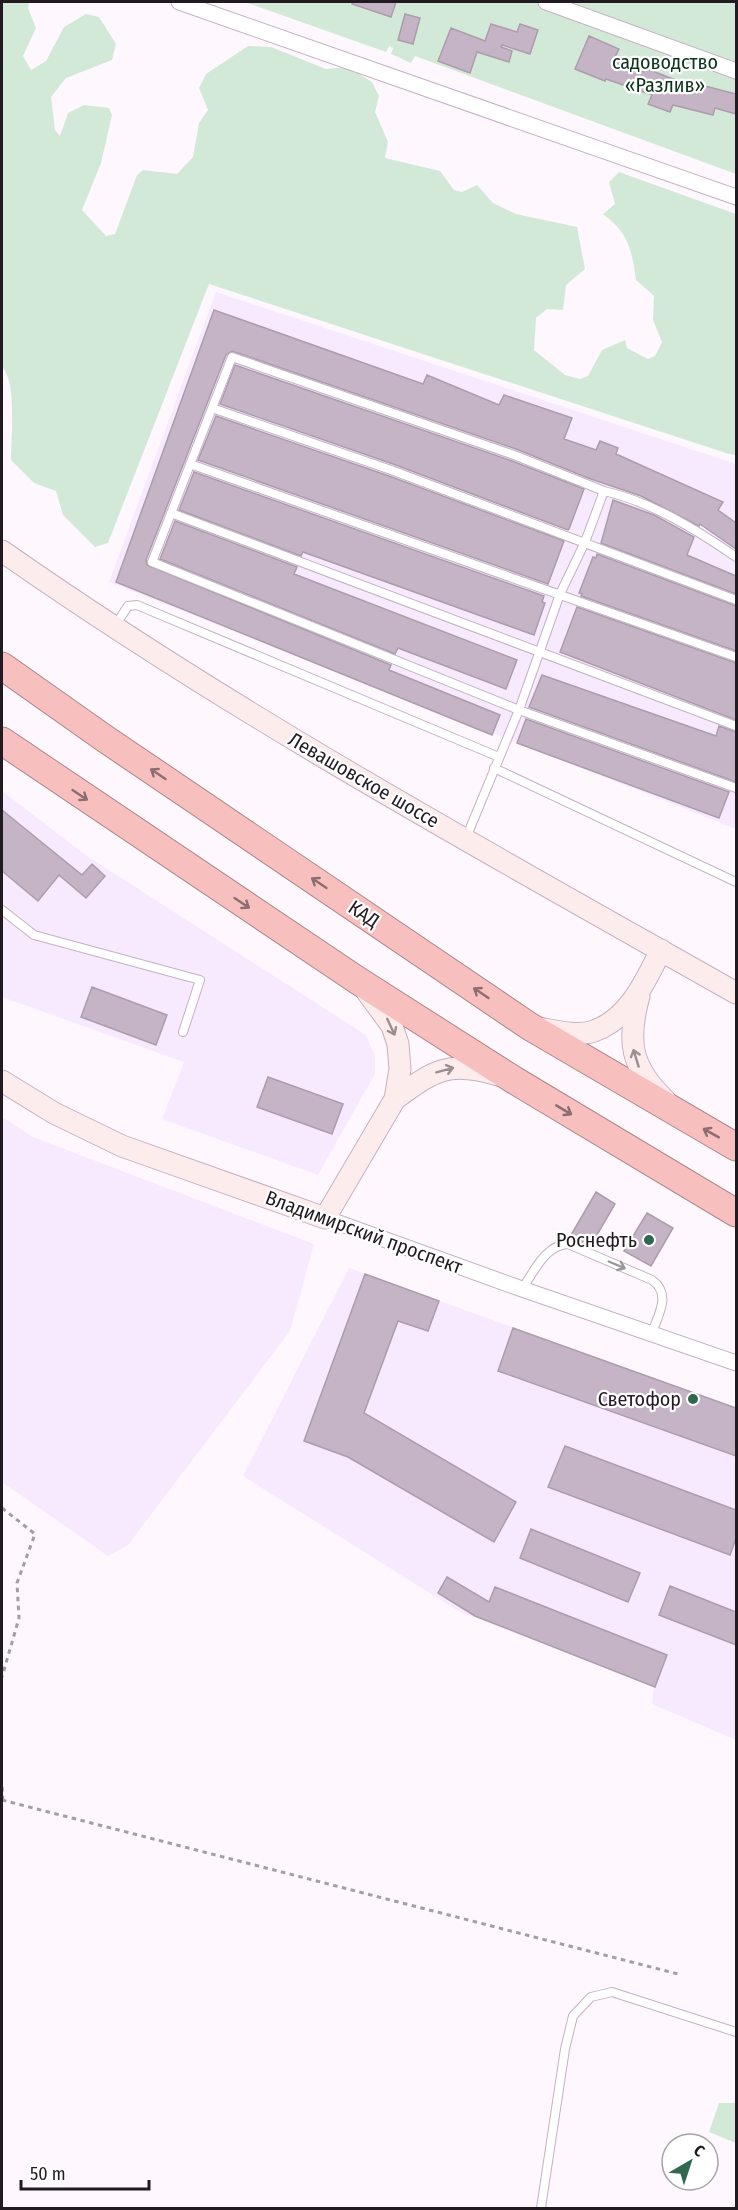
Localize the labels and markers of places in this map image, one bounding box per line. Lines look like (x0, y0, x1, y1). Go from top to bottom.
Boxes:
place label: Роснефть (556, 1228, 637, 1252)
marker: Роснефть (642, 1233, 656, 1247)
place label: Светофор (598, 1387, 681, 1411)
marker: Светофор (686, 1392, 700, 1406)

